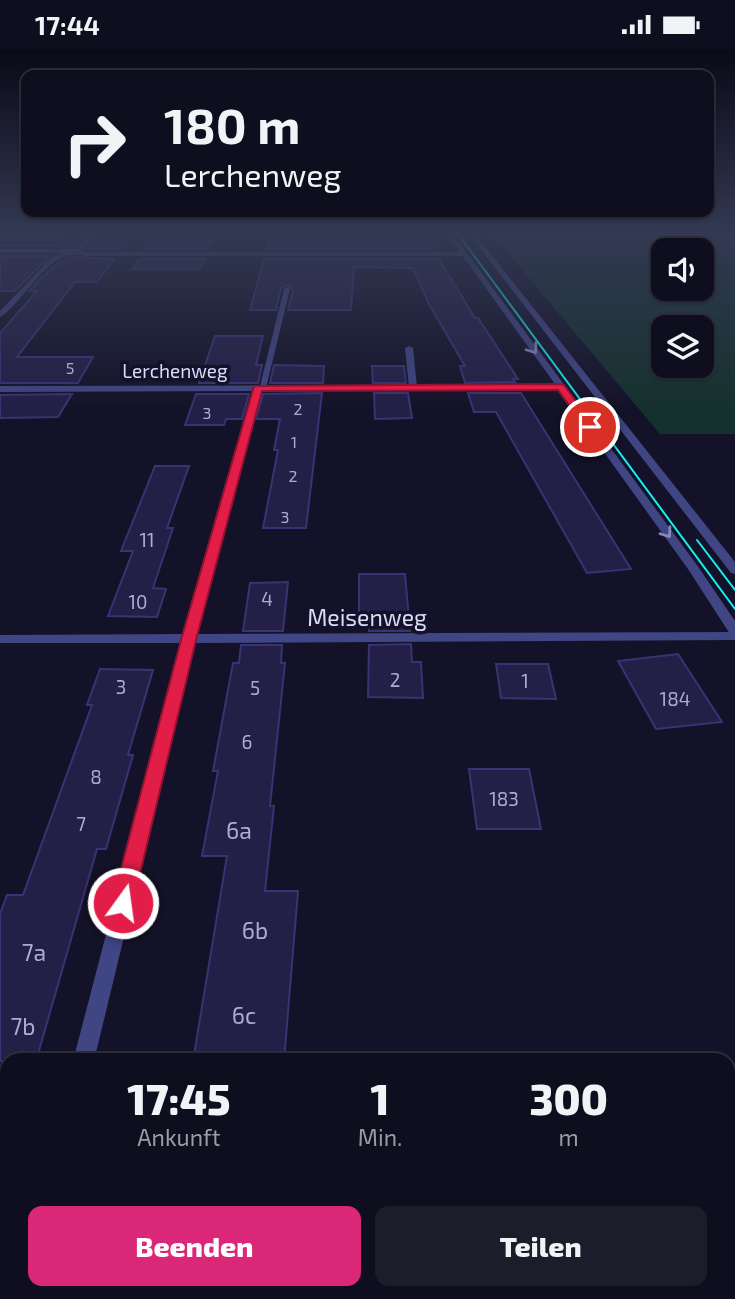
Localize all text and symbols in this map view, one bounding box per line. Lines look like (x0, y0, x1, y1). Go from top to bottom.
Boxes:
text: 17:44 (35, 9, 100, 40)
text: 180 m (164, 95, 300, 154)
icon: right (49, 98, 140, 189)
text: Lerchenweg (164, 155, 341, 193)
map controls (651, 238, 714, 378)
button: sound (651, 238, 714, 301)
button: layers (651, 315, 714, 378)
one-way arrow (525, 341, 537, 354)
house number: 5 (66, 358, 74, 377)
street label: Lerchenweg (122, 359, 228, 382)
pin (560, 397, 620, 457)
house number: 2 (294, 399, 303, 418)
house number: 3 (203, 403, 211, 422)
icon: arrive (571, 408, 609, 446)
house number: 1 (291, 432, 297, 451)
house number: 2 (289, 466, 298, 485)
house number: 3 (281, 507, 289, 526)
one-way arrow (659, 525, 671, 537)
house number: 11 (139, 528, 155, 551)
house number: 4 (261, 587, 273, 610)
house number: 10 (128, 590, 148, 613)
street label: Meisenweg (307, 603, 427, 631)
house number: 2 (390, 668, 400, 691)
house number: 1 (521, 669, 529, 692)
house number: 3 (116, 675, 126, 698)
house number: 5 (250, 676, 260, 699)
house number: 184 (660, 687, 690, 710)
house number: 6 (242, 730, 252, 753)
house number: 8 (90, 765, 102, 788)
house number: 183 (489, 787, 519, 810)
house number: 7 (76, 812, 86, 835)
house number: 6a (226, 816, 252, 844)
position arrow (86, 866, 160, 940)
house number: 6b (242, 916, 268, 944)
house number: 7a (22, 938, 46, 966)
house number: 6c (232, 1001, 256, 1029)
house number: 7b (11, 1012, 35, 1040)
text: 17:45 (127, 1073, 231, 1123)
text: 1 (371, 1073, 390, 1123)
text: 300 (529, 1073, 608, 1123)
text: Ankunft (137, 1123, 221, 1151)
text: Min. (358, 1123, 402, 1151)
text: m (559, 1123, 579, 1151)
button: Beenden (28, 1206, 361, 1286)
button: Teilen (375, 1206, 707, 1286)

